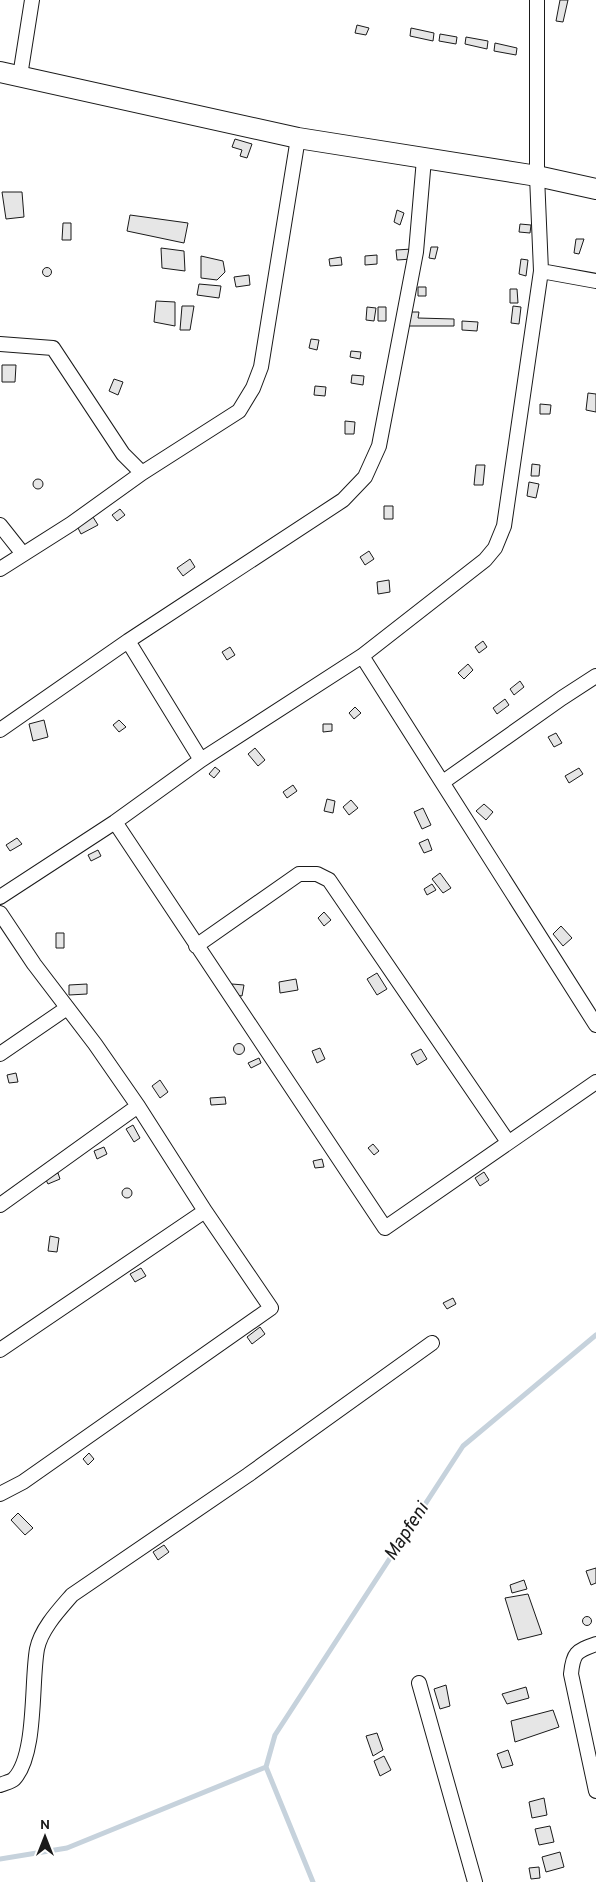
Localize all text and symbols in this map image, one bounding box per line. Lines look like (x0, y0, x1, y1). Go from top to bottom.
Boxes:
water label: Mapfeni (379, 1497, 435, 1566)
north arrow (20, 1812, 70, 1862)
text: N (40, 1817, 50, 1834)

